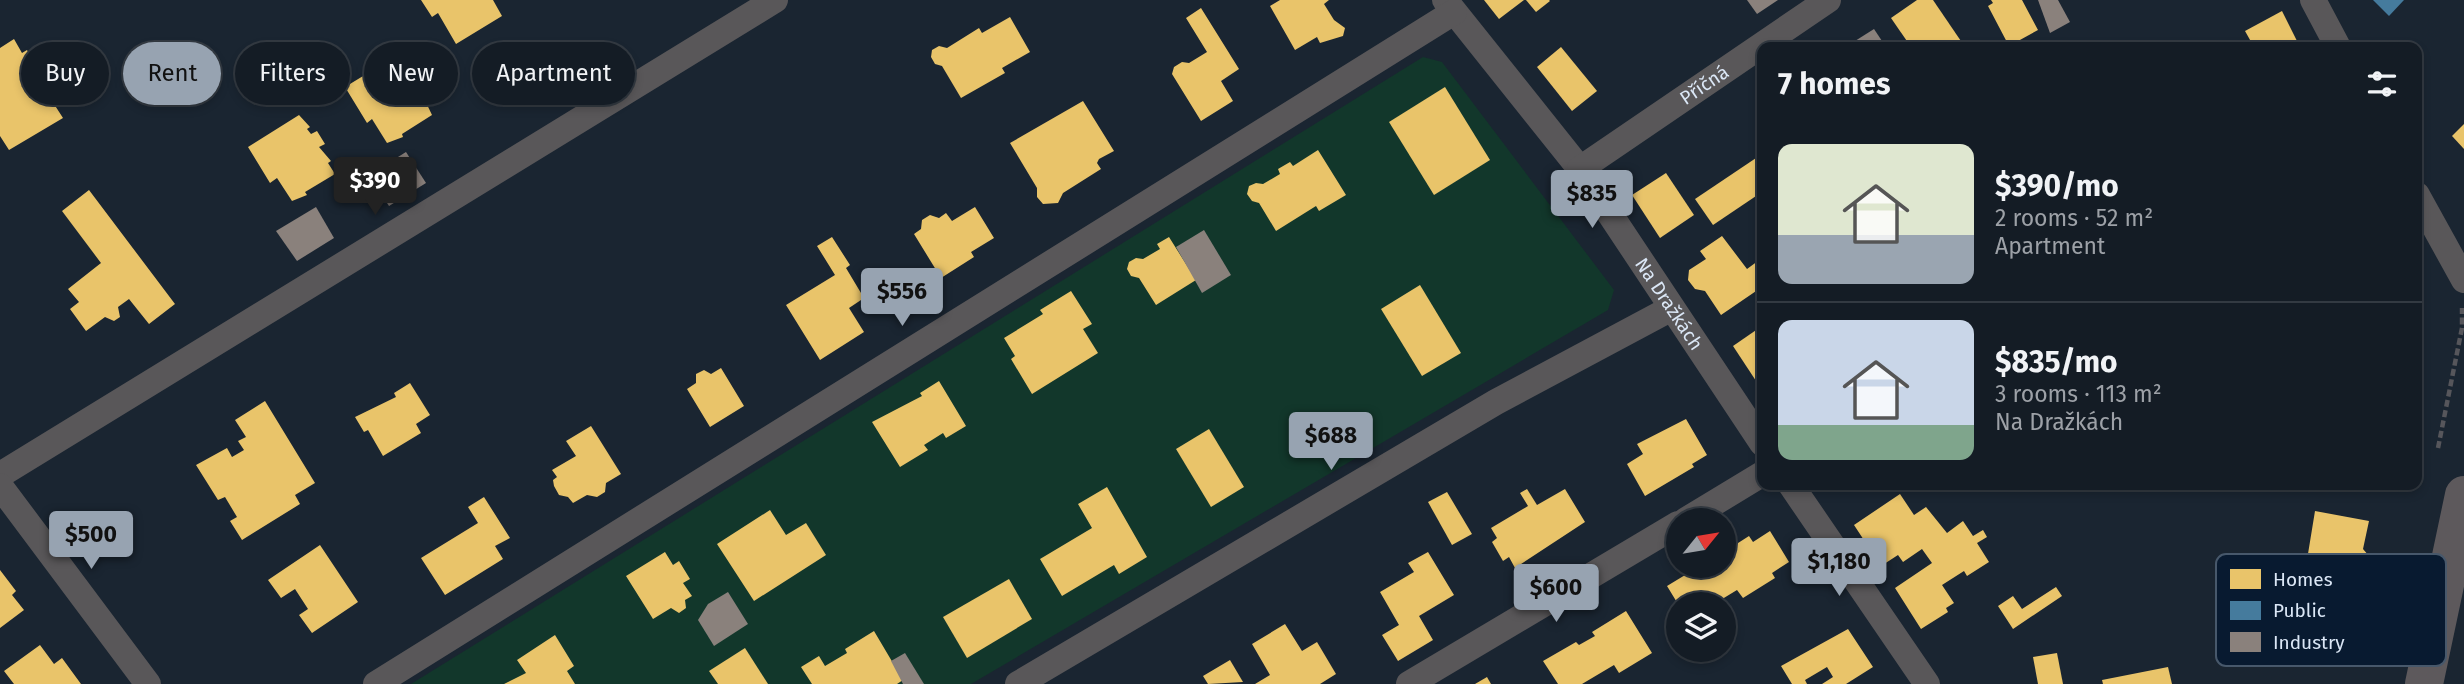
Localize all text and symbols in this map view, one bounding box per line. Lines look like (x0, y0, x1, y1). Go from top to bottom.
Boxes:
chip: Buy (21, 42, 109, 105)
chip: Rent (123, 42, 221, 105)
chip: Filters (235, 42, 350, 105)
chip: New (364, 42, 458, 105)
chip: Apartment (472, 42, 635, 105)
street label: Příčná (1675, 60, 1733, 109)
icon: filters (2363, 65, 2401, 103)
text: 7 homes (1778, 66, 1890, 102)
pin: $390 (334, 158, 416, 217)
text: $390 (350, 166, 400, 194)
text: $390/mo (1995, 168, 2119, 204)
pin: $835 (1551, 170, 1633, 230)
icon: home (1834, 172, 1918, 256)
text: $835 (1567, 179, 1617, 207)
text: 2 rooms · 52 m² (1995, 204, 2153, 232)
text: Apartment (1995, 232, 2105, 260)
street label: Na Dražkách (1631, 253, 1708, 354)
pin: $556 (861, 268, 943, 328)
text: $556 (877, 277, 927, 305)
text: $835/mo (1995, 344, 2118, 380)
icon: home (1834, 348, 1918, 432)
text: 3 rooms · 113 m² (1995, 380, 2162, 408)
text: Na Dražkách (1995, 408, 2123, 436)
pin: $688 (1290, 412, 1372, 472)
text: $688 (1305, 421, 1357, 449)
north arrow (1666, 508, 1736, 578)
map controls (1666, 508, 1736, 662)
pin: $500 (50, 512, 132, 571)
text: $500 (65, 520, 117, 548)
pin: $1,180 (1782, 538, 1896, 598)
text: $1,180 (1807, 547, 1871, 575)
legend (2216, 554, 2446, 666)
pin: $600 (1515, 564, 1597, 624)
text: Homes (2273, 568, 2333, 591)
text: $600 (1530, 573, 1582, 601)
button: layers (1666, 592, 1736, 662)
text: Public (2273, 599, 2326, 622)
text: Industry (2273, 631, 2345, 654)

